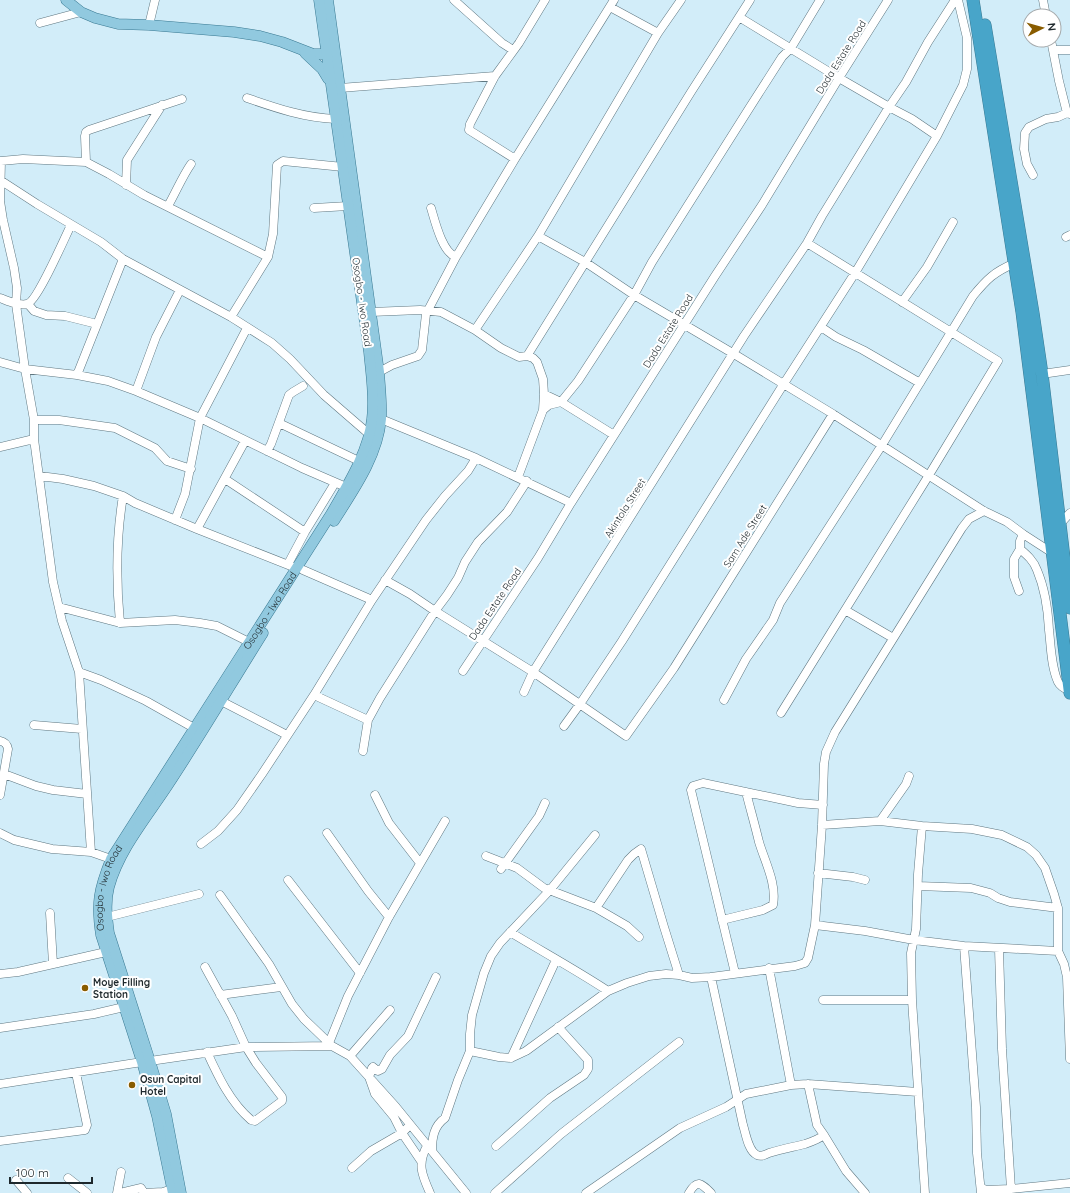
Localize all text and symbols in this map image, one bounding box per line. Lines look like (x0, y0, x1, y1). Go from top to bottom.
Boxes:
north arrow (1022, 8, 1062, 48)
street label: Dada Estate Road (813, 18, 869, 96)
text: N (1045, 22, 1059, 32)
street label: Osogbo - Iwo Road (349, 257, 375, 347)
street label: Dada Estate Road (640, 292, 696, 370)
street label: Akintola Street (602, 475, 649, 540)
street label: Sam Ade Street (720, 502, 770, 570)
street label: Dada Estate Road (466, 565, 524, 643)
street label: Osogbo - Iwo Road (240, 569, 299, 652)
street label: Osogbo - Iwo Road (92, 842, 125, 932)
place label: Moye Filling Station (93, 976, 150, 1001)
marker: Moye Filling Station (80, 983, 90, 993)
place label: Osun Capital Hotel (140, 1073, 201, 1098)
marker: Osun Capital Hotel (127, 1080, 137, 1090)
scale bar (10, 1159, 92, 1185)
text: 100 m (16, 1165, 49, 1180)

